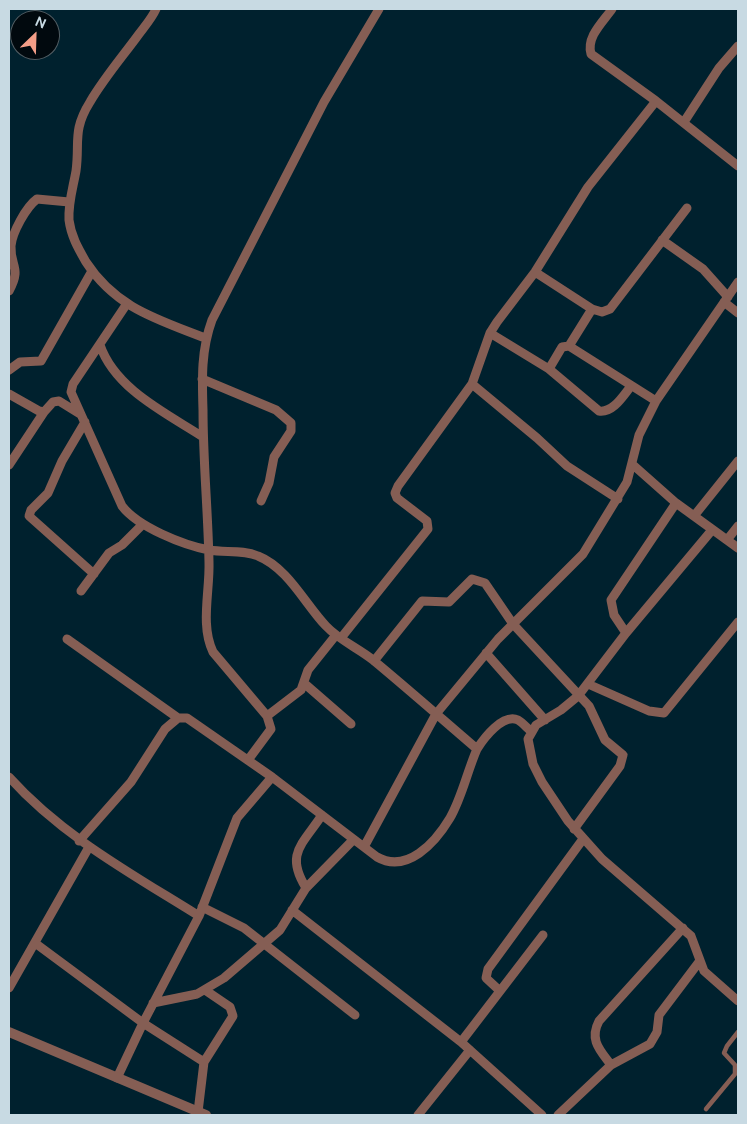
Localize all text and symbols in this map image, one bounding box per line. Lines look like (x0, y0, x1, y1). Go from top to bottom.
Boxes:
north arrow (10, 10, 60, 60)
text: N (33, 13, 49, 32)

